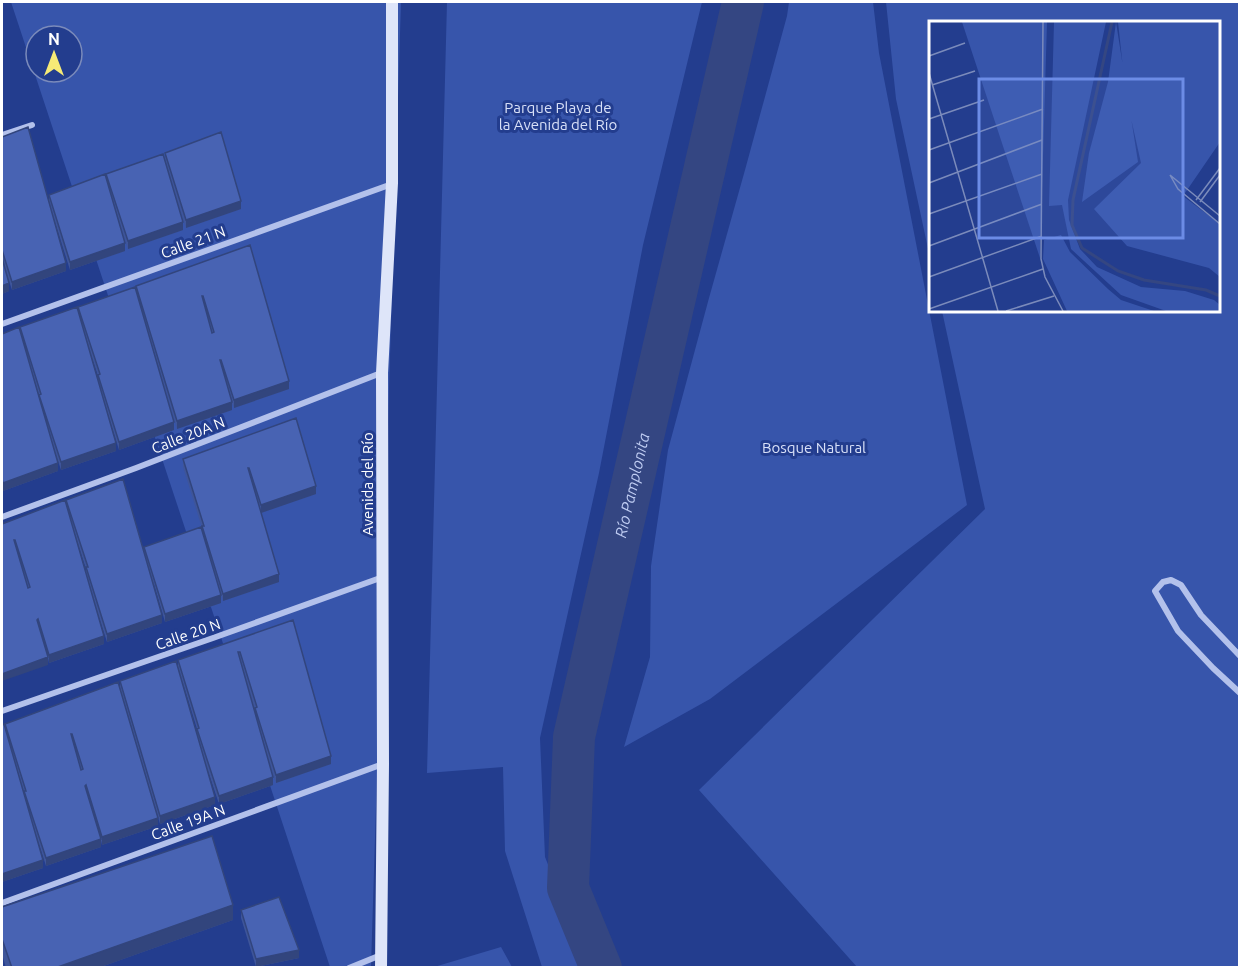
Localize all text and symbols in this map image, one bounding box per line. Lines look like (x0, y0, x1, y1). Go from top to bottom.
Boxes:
inset map (929, 21, 1220, 312)
north arrow (24, 24, 84, 84)
text: N (48, 30, 60, 48)
park label: Parque Playa de la Avenida del Río (499, 99, 617, 133)
street label: Calle 21 N (158, 222, 228, 262)
street label: Calle 20A N (149, 413, 227, 457)
water label: Río Pamplonita (611, 431, 653, 539)
street label: Avenida del Río (359, 432, 376, 536)
park label: Bosque Natural (762, 439, 866, 456)
street label: Calle 20 N (153, 615, 223, 653)
street label: Calle 19A N (149, 801, 227, 843)

